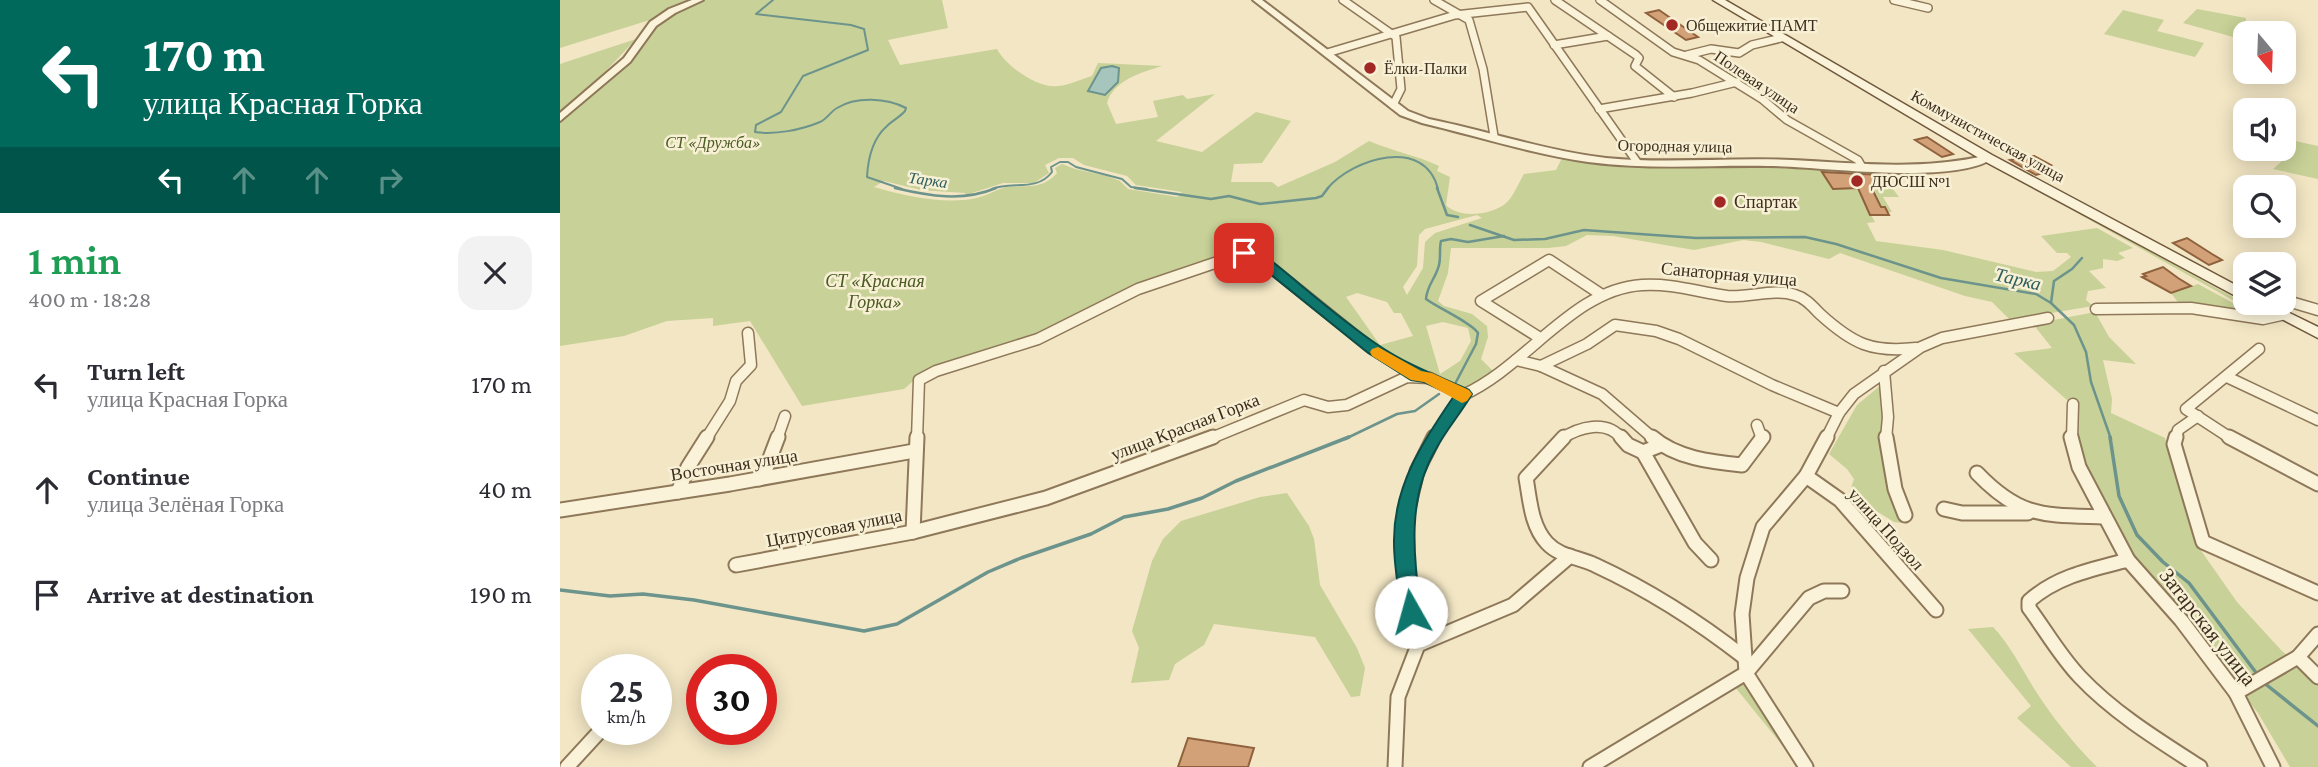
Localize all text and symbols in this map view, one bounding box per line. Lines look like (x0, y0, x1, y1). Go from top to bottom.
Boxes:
marker: Общежитие ПАМТ (1664, 17, 1680, 33)
place label: Общежитие ПАМТ (1686, 17, 1818, 35)
north arrow (2233, 21, 2296, 84)
map controls (2233, 21, 2296, 315)
text: 170 m (143, 27, 265, 82)
icon: left (28, 28, 119, 119)
street label: Полевая улица (1711, 47, 1803, 117)
marker: Ёлки-Палки (1362, 60, 1378, 76)
place label: Ёлки-Палки (1384, 60, 1467, 77)
text: улица Красная Горка (143, 85, 423, 121)
street label: Коммунистическая улица (1908, 87, 2068, 186)
button: sound (2233, 98, 2296, 161)
park label: СТ «Дружба» (665, 134, 761, 152)
street label: Огородная улица (1617, 136, 1733, 157)
icon: left (152, 161, 190, 199)
icon: ahead (225, 161, 263, 199)
icon: ahead (298, 161, 336, 199)
icon: right (371, 161, 409, 199)
water label: Тарка (907, 169, 949, 192)
marker: ДЮСШ №1 (1849, 173, 1865, 189)
place label: ДЮСШ №1 (1871, 173, 1950, 191)
button: search (2233, 175, 2296, 238)
place label: Спартак (1734, 192, 1797, 212)
marker: Спартак (1712, 194, 1728, 210)
pin (1214, 223, 1274, 283)
icon: arrive (1225, 234, 1263, 272)
text: 1 min (28, 236, 121, 283)
button: close (458, 236, 532, 310)
button: layers (2233, 252, 2296, 315)
street label: Санаторная улица (1660, 258, 1798, 290)
water label: Тарка (1993, 264, 2043, 294)
park label: СТ «Красная Горка» (825, 271, 925, 312)
text: 400 m · 18:28 (28, 286, 151, 312)
text: Turn left (87, 357, 185, 386)
icon: left (28, 366, 66, 404)
text: 170 m (471, 370, 532, 399)
text: улица Красная Горка (87, 386, 288, 412)
street label: улица Красная Горка (1108, 389, 1262, 465)
street label: Восточная улица (669, 445, 799, 485)
text: Continue (87, 462, 190, 491)
icon: ahead (28, 471, 66, 509)
text: 40 m (478, 475, 532, 504)
street label: улица Подзол (1844, 484, 1928, 574)
text: улица Зелёная Горка (87, 491, 284, 517)
street label: Цитрусовая улица (764, 505, 904, 551)
street label: Затарская улица (2155, 563, 2262, 691)
position arrow (1374, 575, 1448, 649)
icon: arrive (28, 576, 66, 614)
text: Arrive at destination (87, 580, 314, 609)
text: 190 m (470, 580, 532, 609)
speed limit sign: 30 (686, 654, 777, 745)
text: 25 (609, 671, 644, 710)
text: km/h (607, 707, 646, 727)

